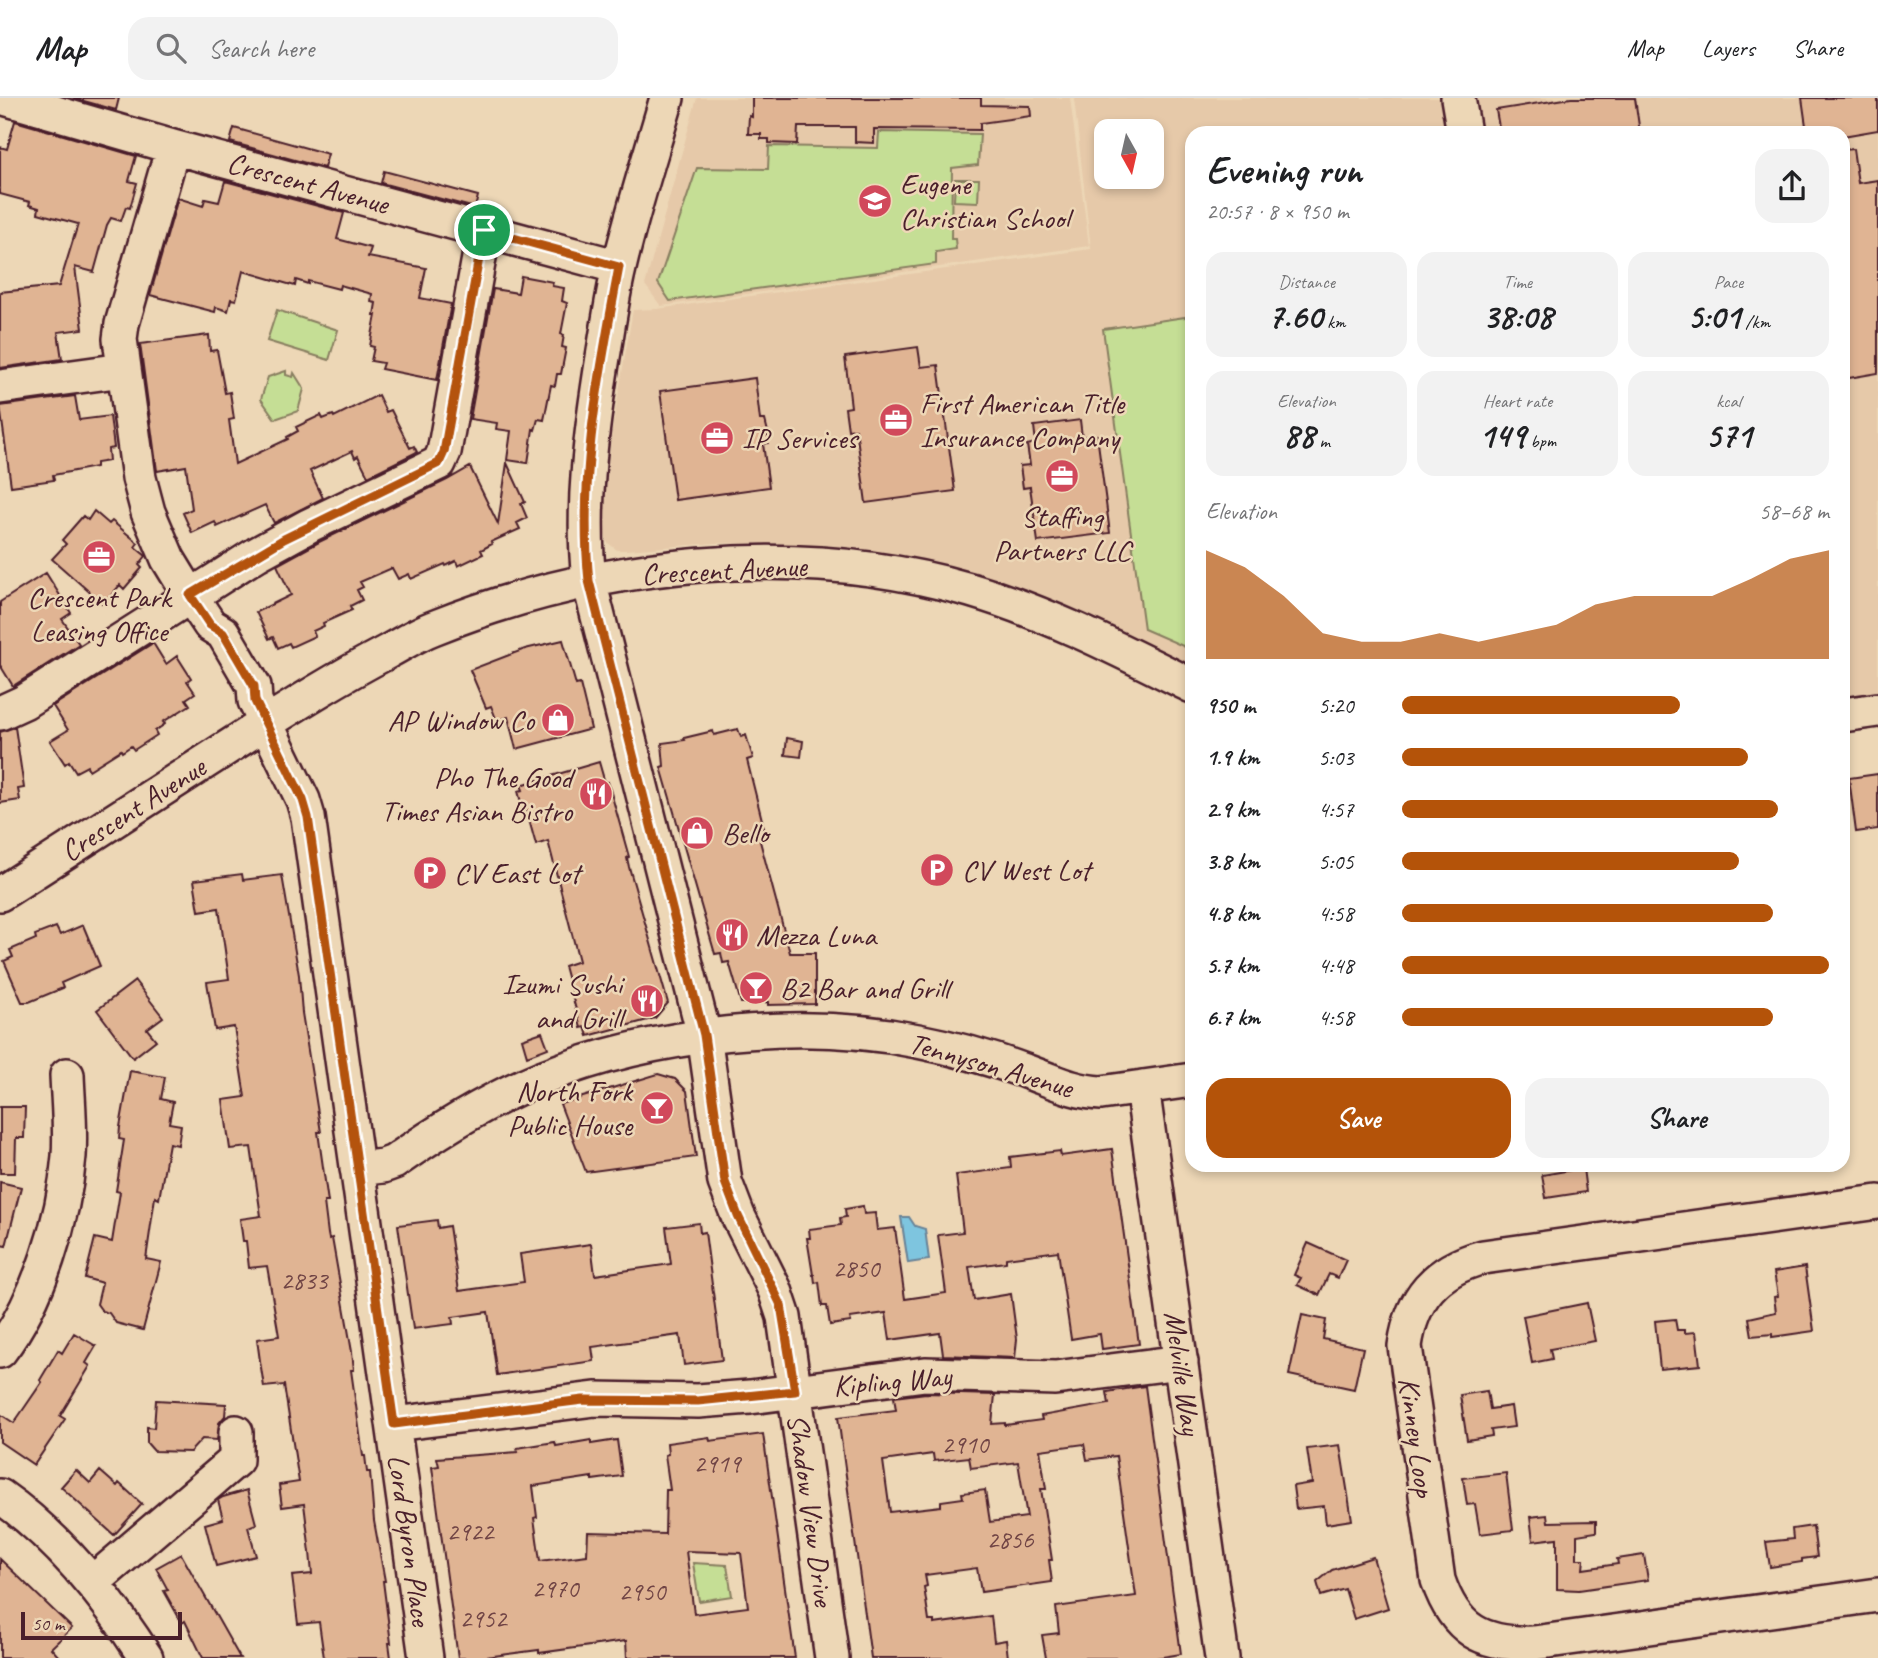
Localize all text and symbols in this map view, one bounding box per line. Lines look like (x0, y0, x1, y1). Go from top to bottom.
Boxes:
search box (128, 17, 618, 80)
text: Map (35, 27, 86, 69)
icon: search (152, 29, 190, 67)
text: Search here (208, 32, 314, 65)
text: Map (1627, 33, 1664, 63)
text: Layers (1702, 33, 1755, 63)
text: Share (1793, 33, 1843, 63)
north arrow (1094, 119, 1164, 189)
map controls (1094, 119, 1164, 189)
street label: Crescent Avenue (223, 143, 395, 223)
text: Evening run (1206, 147, 1362, 194)
button: share (1755, 149, 1829, 223)
place label: Eugene Christian School (900, 165, 1074, 237)
school or university icon: Eugene Christian School (856, 182, 894, 220)
text: 20:57 · 8 × 950 m (1206, 197, 1349, 226)
pin (454, 200, 514, 260)
icon: arrive (465, 211, 503, 249)
text: Distance (1278, 270, 1335, 294)
text: Time (1503, 270, 1532, 294)
text: Pace (1714, 270, 1743, 294)
text: 7.60 (1268, 294, 1322, 339)
text: 38:08 (1483, 294, 1552, 339)
text: 5:01 (1687, 294, 1741, 339)
text: km (1322, 310, 1345, 334)
text: /km (1741, 310, 1770, 334)
place label: First American Title Insurance Company (920, 384, 1126, 456)
text: Elevation (1277, 389, 1336, 413)
text: Heart rate (1483, 389, 1552, 413)
text: kcal (1716, 389, 1741, 413)
office icon: First American Title Insurance Company (877, 401, 915, 439)
text: 88 (1283, 413, 1315, 458)
text: 149 (1479, 413, 1526, 458)
text: 571 (1705, 413, 1752, 458)
office icon: IP Services (698, 419, 736, 457)
place label: IP Services (742, 419, 860, 457)
text: m (1315, 429, 1330, 453)
text: bpm (1526, 429, 1556, 453)
office icon: Staffing Partners LLC (1043, 457, 1081, 495)
place label: Staffing Partners LLC (994, 497, 1134, 569)
text: Elevation (1206, 497, 1277, 526)
text: 58–68 m (1759, 497, 1829, 526)
office icon: Crescent Park Leasing Office (80, 538, 118, 576)
street label: Crescent Avenue (640, 547, 810, 593)
place label: Crescent Park Leasing Office (27, 578, 173, 650)
text: 950 m (1206, 691, 1255, 720)
text: 5:20 (1318, 691, 1354, 720)
place label: AP Window Co (387, 701, 535, 739)
shop icon: AP Window Co (539, 701, 577, 739)
text: 1.9 km (1206, 743, 1259, 772)
text: 5:03 (1318, 743, 1354, 772)
street label: Crescent Avenue (53, 747, 215, 870)
place label: Pho The Good Times Asian Bistro (381, 758, 576, 830)
restaurant icon: Pho The Good Times Asian Bistro (577, 775, 615, 813)
text: 2.9 km (1206, 795, 1259, 824)
text: 4:57 (1318, 795, 1354, 824)
shop icon: Bello (678, 814, 716, 852)
place label: Bello (722, 814, 772, 852)
text: 3.8 km (1206, 847, 1260, 876)
text: 5:05 (1318, 847, 1354, 876)
parking icon: CV West Lot (918, 851, 956, 889)
place label: CV West Lot (962, 851, 1094, 889)
parking icon: CV East Lot (411, 854, 449, 892)
place label: CV East Lot (454, 854, 584, 892)
text: 4.8 km (1206, 899, 1260, 928)
text: 4:58 (1318, 899, 1354, 928)
restaurant icon: Mezza Luna (713, 916, 751, 954)
place label: Mezza Luna (756, 916, 878, 954)
text: 5.7 km (1206, 951, 1259, 980)
text: 4:48 (1318, 951, 1354, 980)
place label: Izumi Sushi and Grill (502, 965, 627, 1037)
bar icon: B2 Bar and Grill (737, 969, 775, 1007)
place label: B2 Bar and Grill (780, 969, 954, 1007)
restaurant icon: Izumi Sushi and Grill (628, 982, 666, 1020)
text: 6.7 km (1206, 1003, 1260, 1032)
text: 4:58 (1318, 1003, 1354, 1032)
street label: Tennyson Avenue (905, 1024, 1079, 1107)
place label: North Fork Public House (507, 1072, 634, 1144)
button: Save (1206, 1078, 1511, 1158)
button: Share (1525, 1078, 1829, 1158)
bar icon: North Fork Public House (638, 1089, 676, 1127)
house number: 2850 (833, 1252, 882, 1285)
house number: 2833 (281, 1264, 330, 1297)
street label: Melville Way (1156, 1309, 1211, 1439)
street label: Kipling Way (831, 1357, 954, 1405)
street label: Kinney Loop (1390, 1375, 1444, 1501)
street label: Shadow View Drive (779, 1411, 844, 1611)
house number: 2910 (942, 1428, 991, 1461)
house number: 2919 (694, 1447, 743, 1480)
street label: Lord Byron Place (379, 1452, 441, 1630)
house number: 2922 (447, 1515, 496, 1548)
house number: 2856 (987, 1523, 1035, 1556)
house number: 2970 (532, 1572, 581, 1605)
house number: 2950 (619, 1575, 668, 1608)
house number: 2952 (460, 1602, 509, 1635)
scale bar (21, 1609, 182, 1641)
text: 50 m (32, 1612, 64, 1636)

